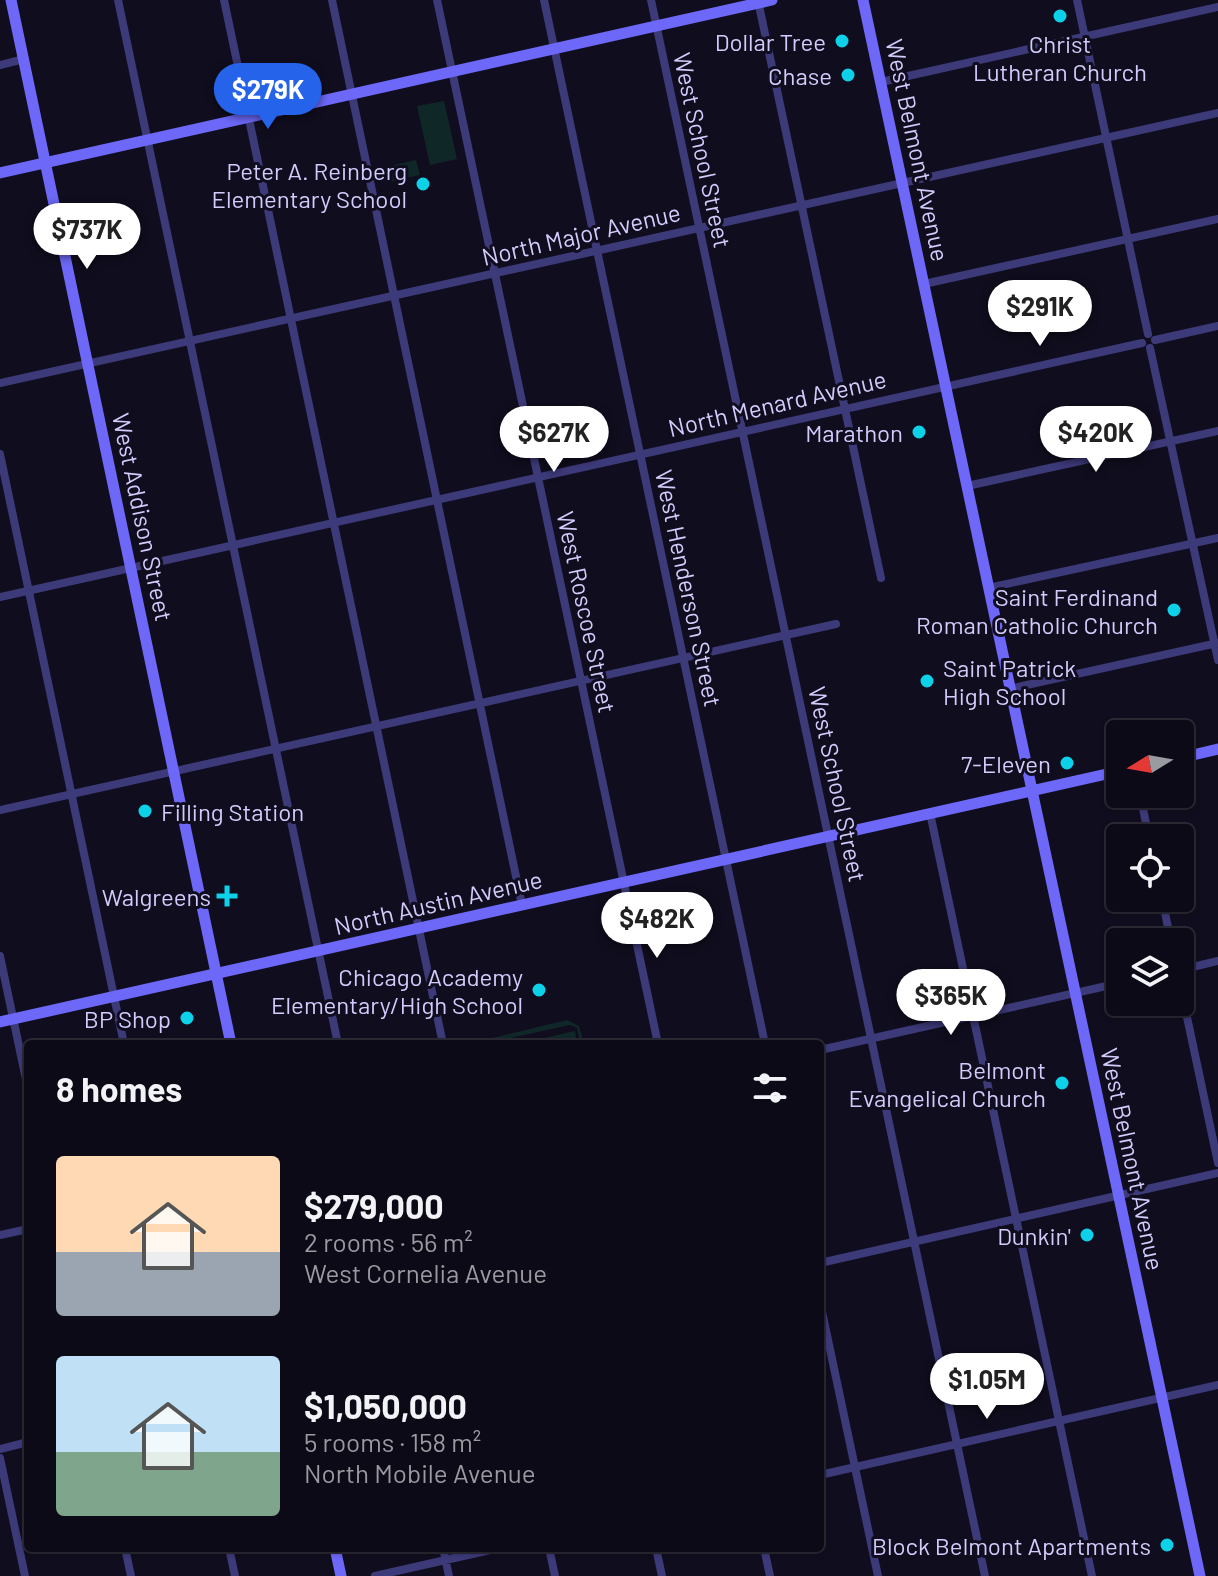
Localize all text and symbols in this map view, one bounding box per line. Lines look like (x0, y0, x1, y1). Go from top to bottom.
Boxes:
marker: Christ Lutheran Church (1051, 7, 1069, 25)
place label: Dollar Tree (715, 27, 826, 56)
place label: Christ Lutheran Church (973, 29, 1147, 86)
marker: Dollar Tree (833, 32, 851, 50)
street label: West Belmont Avenue (880, 36, 956, 264)
street label: West School Street (668, 50, 738, 250)
place label: Chase (768, 61, 832, 90)
pin: $279K (212, 63, 324, 131)
marker: Chase (839, 66, 857, 84)
text: $279K (232, 73, 304, 104)
place label: Peter A. Reinberg Elementary School (212, 156, 407, 213)
marker: Peter A. Reinberg Elementary School (414, 175, 432, 193)
street label: North Major Avenue (479, 197, 683, 271)
pin: $737K (31, 203, 143, 271)
text: $737K (52, 213, 122, 244)
pin: $291K (984, 280, 1096, 348)
text: $291K (1006, 290, 1074, 321)
street label: North Menard Avenue (665, 364, 889, 442)
pin: $627K (498, 406, 610, 474)
pin: $420K (1040, 406, 1152, 474)
street label: West Addison Street (107, 410, 179, 624)
text: $627K (518, 416, 590, 447)
text: $420K (1058, 416, 1134, 447)
place label: Marathon (805, 418, 903, 447)
marker: Marathon (910, 423, 928, 441)
street label: West Henderson Street (650, 467, 728, 709)
street label: West Roscoe Street (551, 509, 623, 715)
place label: Saint Ferdinand Roman Catholic Church (916, 582, 1158, 639)
marker: Saint Ferdinand Roman Catholic Church (1165, 601, 1183, 619)
place label: Saint Patrick High School (943, 653, 1076, 710)
marker: Saint Patrick High School (918, 672, 936, 690)
street label: West School Street (803, 684, 873, 884)
north arrow (1106, 720, 1194, 808)
map controls (1106, 720, 1194, 1016)
place label: 7-Eleven (961, 749, 1051, 778)
marker: 7-Eleven (1058, 754, 1076, 772)
place label: Filling Station (161, 797, 304, 826)
marker: Filling Station (136, 802, 154, 820)
button: locate (1106, 824, 1194, 912)
street label: North Austin Avenue (331, 864, 545, 940)
place label: Walgreens (102, 882, 211, 911)
marker: Walgreens (218, 887, 236, 905)
pin: $482K (601, 892, 713, 960)
text: $482K (619, 902, 695, 933)
button: layers (1106, 928, 1194, 1016)
place label: Chicago Academy Elementary/High School (271, 962, 523, 1019)
pin: $365K (895, 969, 1007, 1037)
text: $365K (914, 979, 988, 1010)
marker: Chicago Academy Elementary/High School (530, 981, 548, 999)
place label: BP Shop (84, 1004, 171, 1033)
marker: BP Shop (178, 1009, 196, 1027)
street label: West Belmont Avenue (1095, 1045, 1171, 1273)
place label: Belmont Evangelical Church (848, 1055, 1046, 1112)
icon: filters (748, 1066, 792, 1110)
text: 8 homes (56, 1068, 182, 1109)
marker: Belmont Evangelical Church (1053, 1074, 1071, 1092)
text: $279,000 (304, 1185, 444, 1226)
icon: home (120, 1188, 216, 1284)
place label: Dunkin' (997, 1221, 1071, 1250)
text: 2 rooms · 56 m² (304, 1226, 473, 1257)
marker: Dunkin' (1078, 1226, 1096, 1244)
text: West Cornelia Avenue (304, 1257, 547, 1288)
pin: $1.05M (922, 1353, 1052, 1421)
text: $1.05M (948, 1363, 1026, 1394)
text: $1,050,000 (304, 1385, 467, 1426)
icon: home (120, 1388, 216, 1484)
text: 5 rooms · 158 m² (304, 1426, 481, 1457)
text: North Mobile Avenue (304, 1457, 536, 1488)
place label: Block Belmont Apartments (872, 1531, 1151, 1560)
marker: Block Belmont Apartments (1158, 1536, 1176, 1554)

